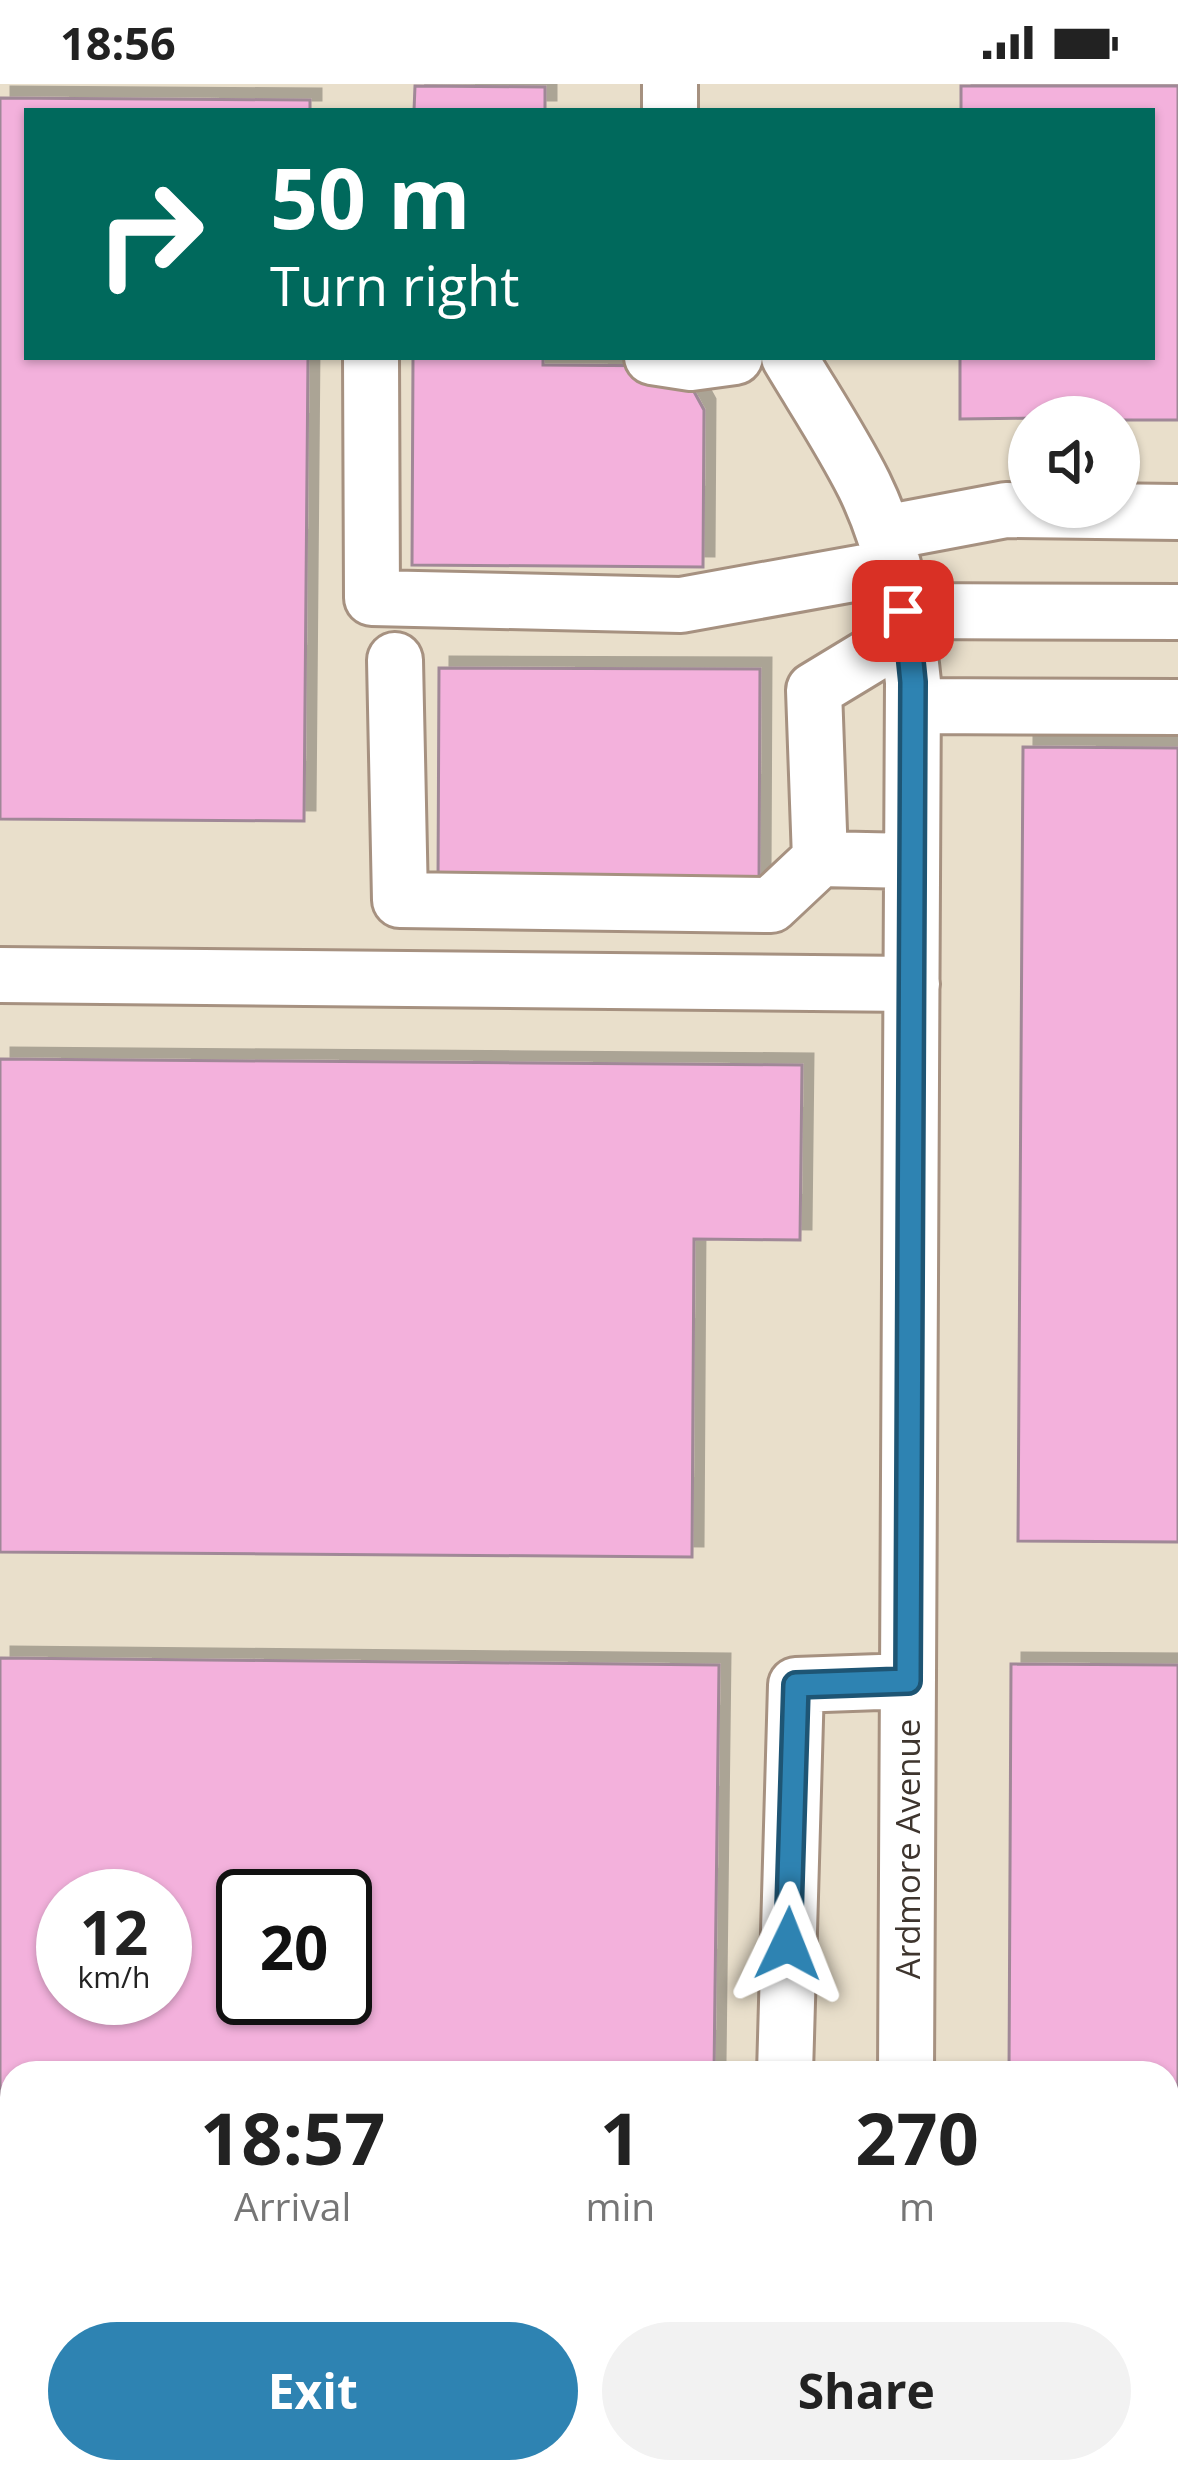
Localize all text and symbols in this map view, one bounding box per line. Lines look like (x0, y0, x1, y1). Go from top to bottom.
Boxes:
text: 18:56 (60, 12, 176, 73)
text: 50 m (270, 139, 470, 254)
icon: right (72, 156, 228, 312)
text: Turn right (270, 248, 519, 322)
map controls (1008, 396, 1140, 528)
button: sound (1008, 396, 1140, 528)
pin (852, 560, 954, 662)
icon: arrive (870, 578, 936, 644)
street label: Ardmore Avenue (885, 1719, 930, 1979)
speed limit sign: 20 (216, 1869, 372, 2025)
position arrow (725, 1881, 851, 2007)
text: 12 (80, 1891, 148, 1973)
text: km/h (78, 1956, 150, 1997)
text: 18:57 (200, 2088, 385, 2186)
text: 1 (600, 2088, 641, 2186)
text: 270 (855, 2088, 979, 2186)
text: Arrival (234, 2179, 351, 2232)
text: min (585, 2179, 655, 2232)
text: m (899, 2179, 935, 2232)
button: Exit (48, 2322, 578, 2460)
button: Share (602, 2322, 1131, 2460)

